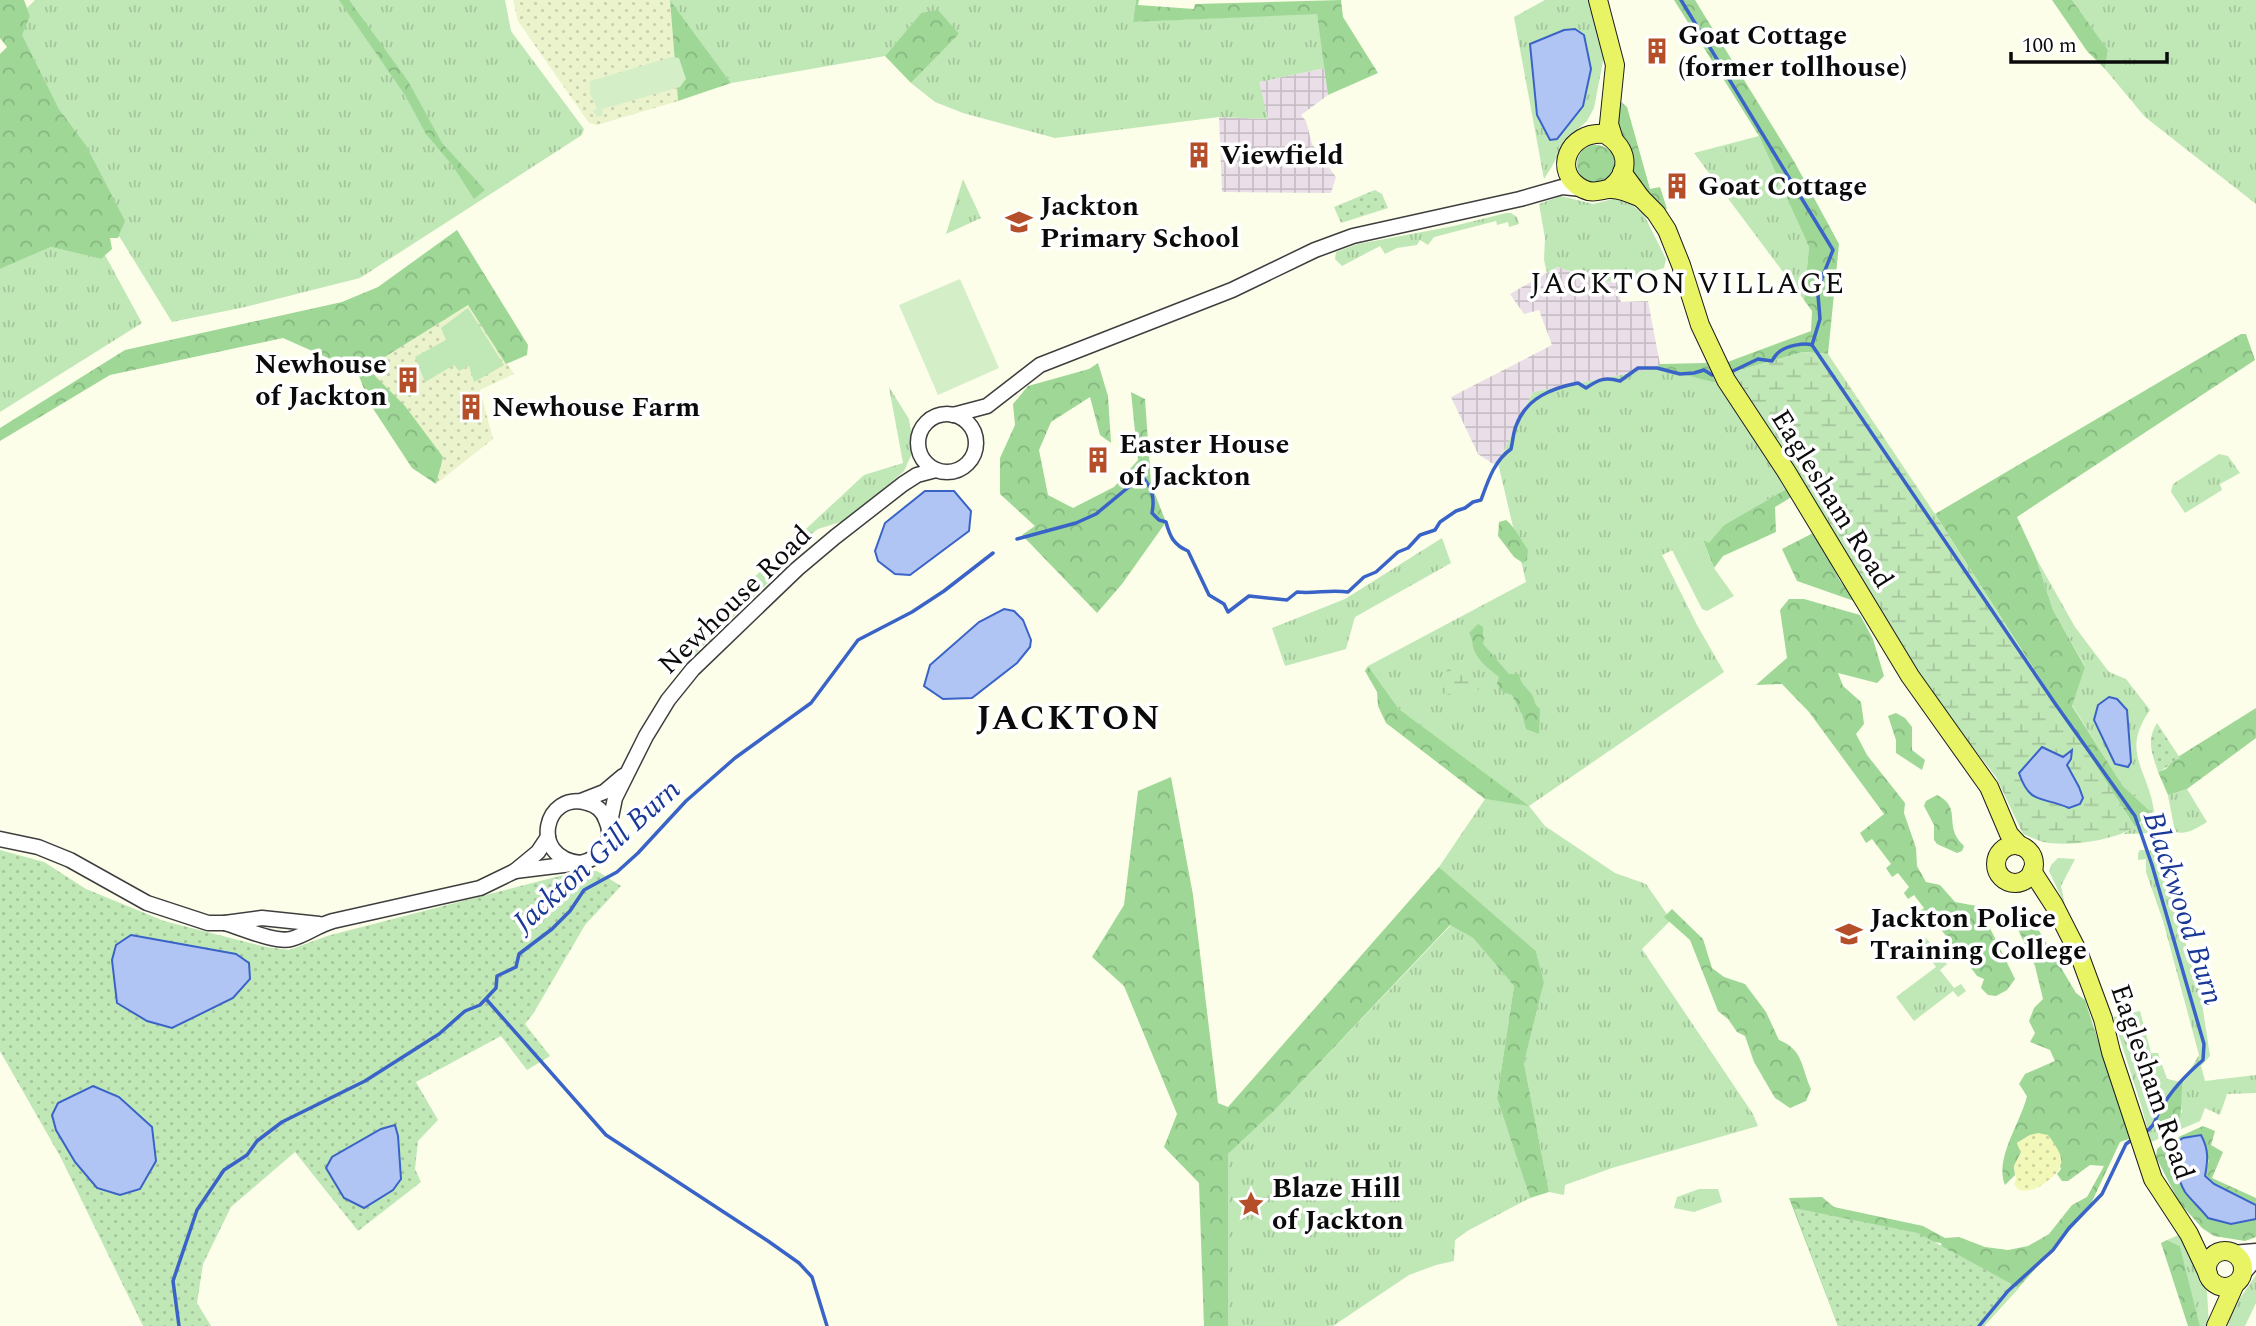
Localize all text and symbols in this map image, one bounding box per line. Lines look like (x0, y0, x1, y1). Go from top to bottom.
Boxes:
place label: Goat Cottage (former tollhouse) (1678, 14, 1907, 89)
scale bar (2011, 21, 2167, 65)
text: 100 m (2022, 30, 2077, 62)
building icon: Goat Cottage (former tollhouse) (1642, 36, 1672, 66)
place label: Viewfield (1220, 134, 1344, 177)
building icon: Viewfield (1184, 140, 1214, 170)
place label: Goat Cottage (1698, 165, 1867, 208)
building icon: Goat Cottage (1662, 171, 1692, 201)
place label: Jackton Primary School (1040, 185, 1240, 260)
school or university icon: Jackton Primary School (1004, 207, 1034, 237)
district label: JACKTON VILLAGE (1530, 261, 1846, 307)
place label: Newhouse of Jackton (255, 343, 387, 418)
building icon: Newhouse of Jackton (393, 365, 423, 395)
place label: Newhouse Farm (492, 386, 700, 429)
building icon: Newhouse Farm (456, 392, 486, 422)
street label: Eaglesham Road (1760, 401, 1904, 597)
place label: Easter House of Jackton (1119, 423, 1289, 498)
building icon: Easter House of Jackton (1083, 445, 1113, 475)
street label: Newhouse Road (648, 515, 822, 685)
district label: JACKTON (976, 692, 1162, 745)
water label: Jackton Gill Burn (501, 768, 692, 946)
water label: Blackwood Burn (2130, 805, 2236, 1011)
place label: Jackton Police Training College (1870, 897, 2087, 972)
school or university icon: Jackton Police Training College (1834, 919, 1864, 949)
street label: Eaglesham Road (2098, 978, 2206, 1186)
place label: Blaze Hill of Jackton (1272, 1167, 1404, 1242)
place icon: Blaze Hill of Jackton (1236, 1189, 1266, 1219)

